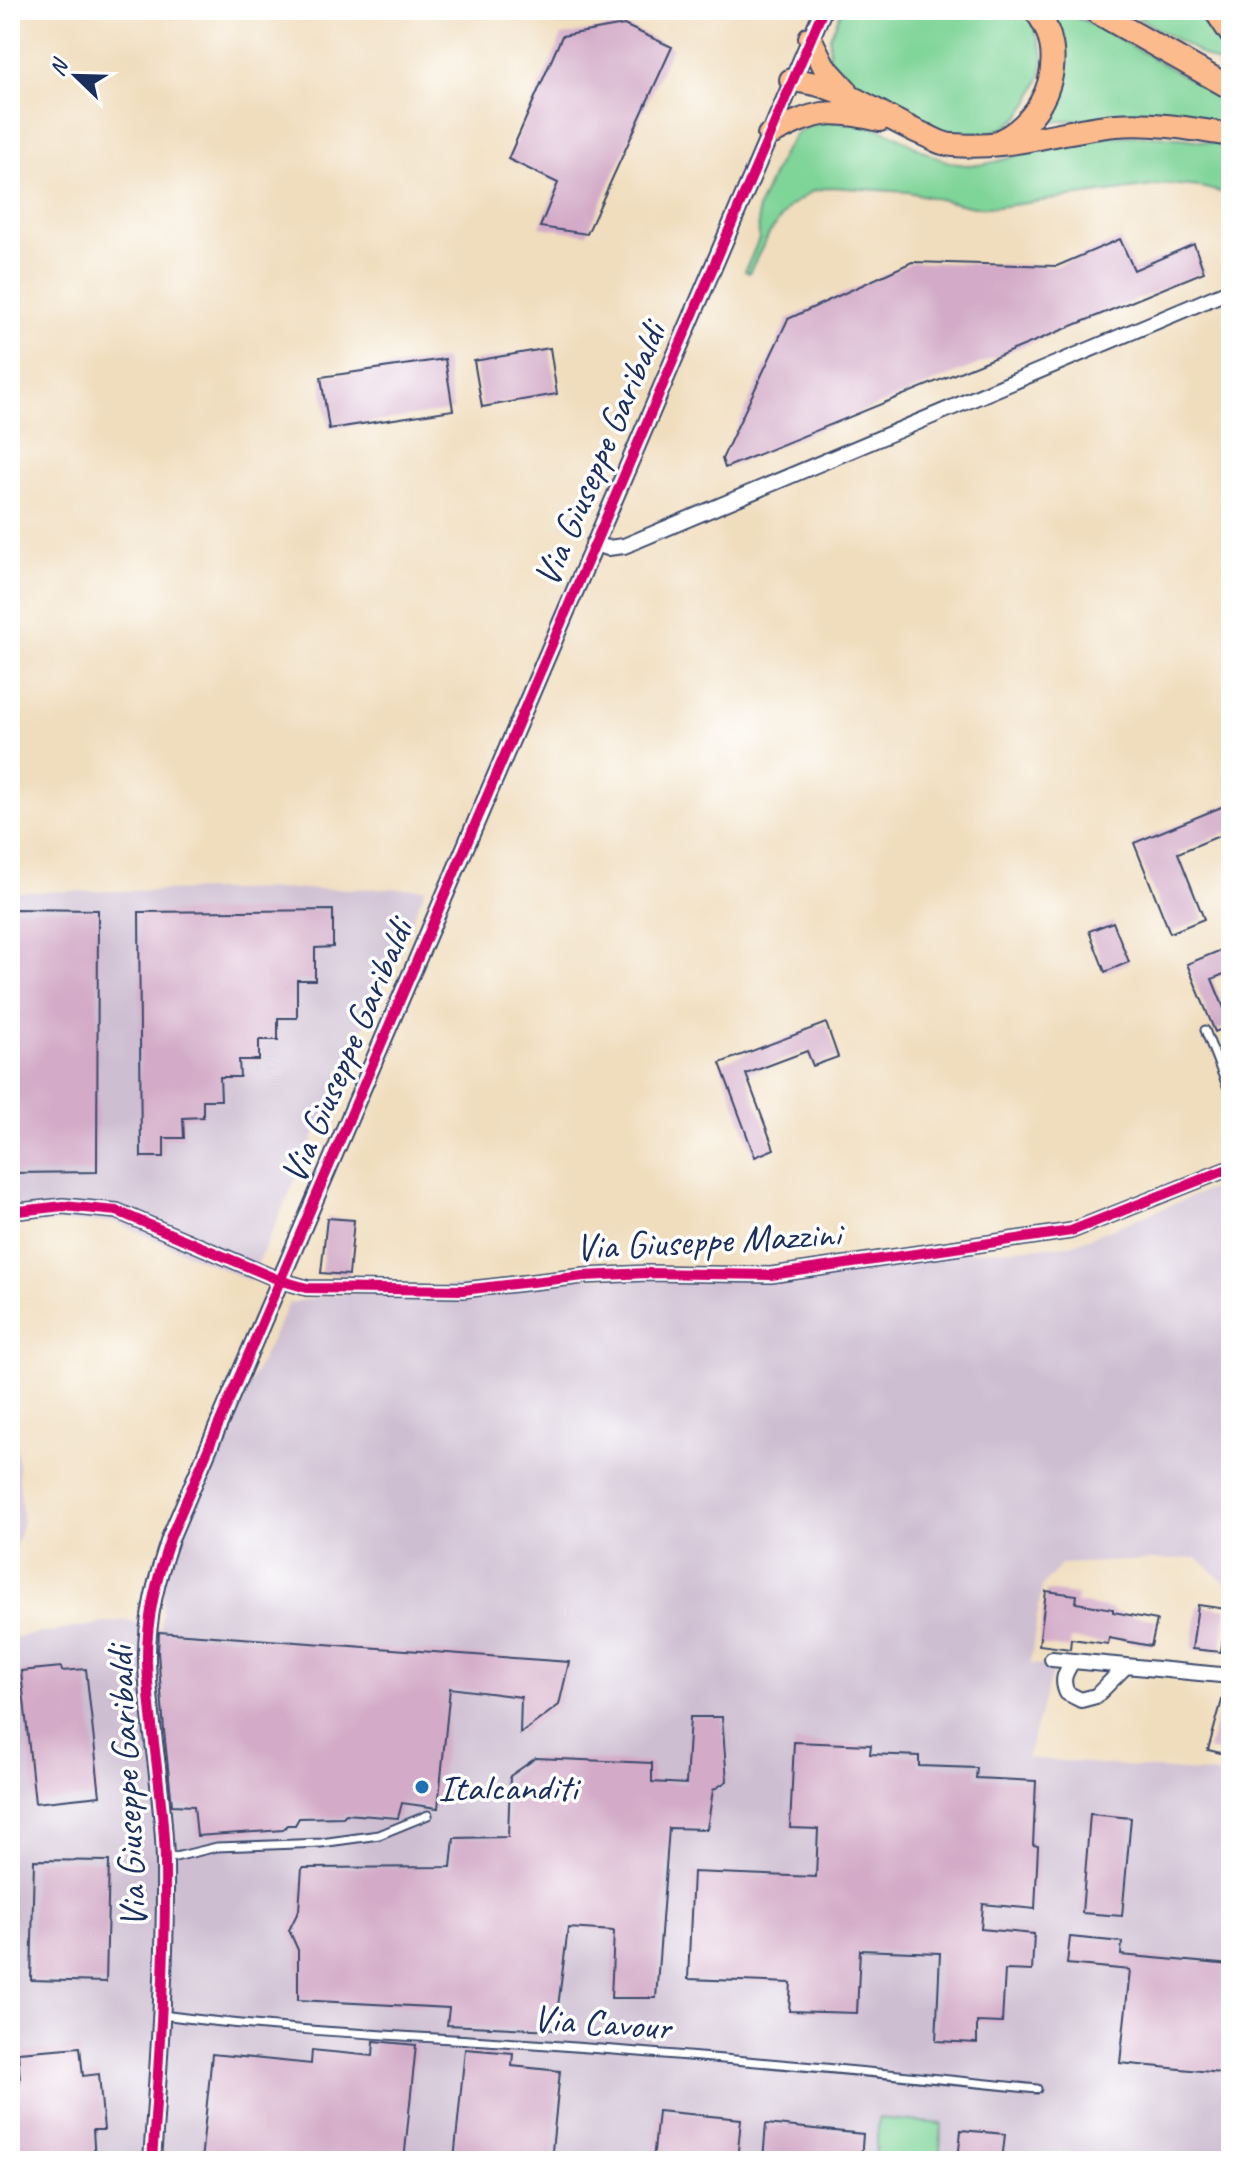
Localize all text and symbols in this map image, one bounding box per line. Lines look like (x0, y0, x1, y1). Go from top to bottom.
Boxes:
north arrow (36, 36, 116, 116)
text: N (43, 54, 75, 80)
street label: Via Giuseppe Garibaldi (523, 312, 678, 593)
street label: Via Giuseppe Garibaldi (270, 909, 425, 1190)
street label: Via Giuseppe Mazzini (574, 1210, 846, 1271)
street label: Via Giuseppe Garibaldi (95, 1641, 157, 1929)
place label: Italcanditi (438, 1764, 581, 1811)
marker: Italcanditi (413, 1778, 431, 1796)
street label: Via Cavour (532, 1994, 675, 2051)

